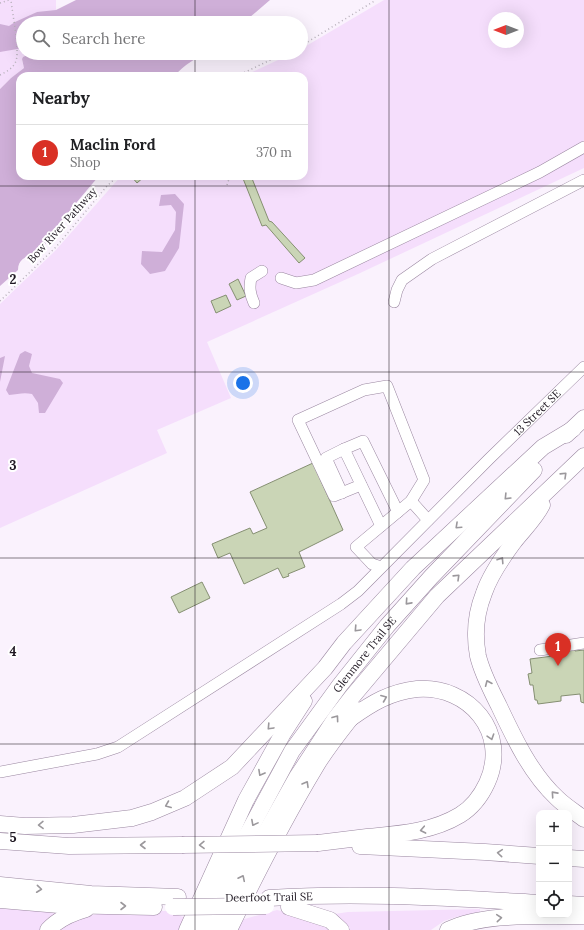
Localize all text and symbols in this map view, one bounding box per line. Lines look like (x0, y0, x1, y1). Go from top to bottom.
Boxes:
north arrow (488, 12, 524, 48)
search box (16, 16, 308, 60)
icon: search (30, 27, 52, 49)
text: Search here (62, 29, 145, 48)
text: Nearby (32, 87, 90, 109)
text: Maclin Ford (70, 135, 156, 154)
text: 1 (42, 144, 48, 161)
text: 370 m (256, 144, 292, 161)
text: Shop (70, 154, 101, 171)
street label: Bow River Pathway (24, 184, 100, 266)
text: 2 (10, 271, 17, 288)
your location (233, 373, 253, 393)
street label: 13 Street SE (511, 386, 564, 438)
text: 3 (9, 457, 17, 474)
one-way arrow (559, 472, 567, 480)
one-way arrow (504, 492, 512, 500)
one-way arrow (455, 522, 463, 529)
one-way arrow (497, 557, 504, 564)
one-way arrow (452, 574, 460, 582)
one-way arrow (406, 597, 413, 605)
street label: Glenmore Trail SE (330, 614, 399, 695)
one-way arrow (355, 624, 362, 632)
pin: 1 (545, 633, 571, 666)
text: 4 (9, 643, 17, 660)
one-way arrow (485, 679, 493, 687)
one-way arrow (380, 694, 387, 702)
one-way arrow (331, 715, 339, 722)
one-way arrow (267, 722, 274, 729)
one-way arrow (486, 734, 494, 741)
one-way arrow (259, 768, 266, 776)
one-way arrow (302, 781, 309, 788)
one-way arrow (551, 791, 558, 799)
one-way arrow (164, 800, 172, 808)
map controls (536, 810, 572, 918)
button: + (536, 810, 572, 846)
one-way arrow (251, 819, 258, 826)
one-way arrow (38, 821, 44, 830)
one-way arrow (420, 825, 426, 833)
text: 5 (9, 829, 17, 846)
one-way arrow (140, 841, 146, 849)
one-way arrow (199, 841, 205, 849)
button: − (536, 846, 572, 882)
one-way arrow (497, 848, 503, 857)
one-way arrow (237, 875, 245, 882)
button: locate (536, 882, 572, 918)
one-way arrow (36, 885, 42, 894)
street label: Deerfoot Trail SE (225, 889, 313, 905)
one-way arrow (120, 902, 126, 910)
one-way arrow (496, 913, 502, 922)

